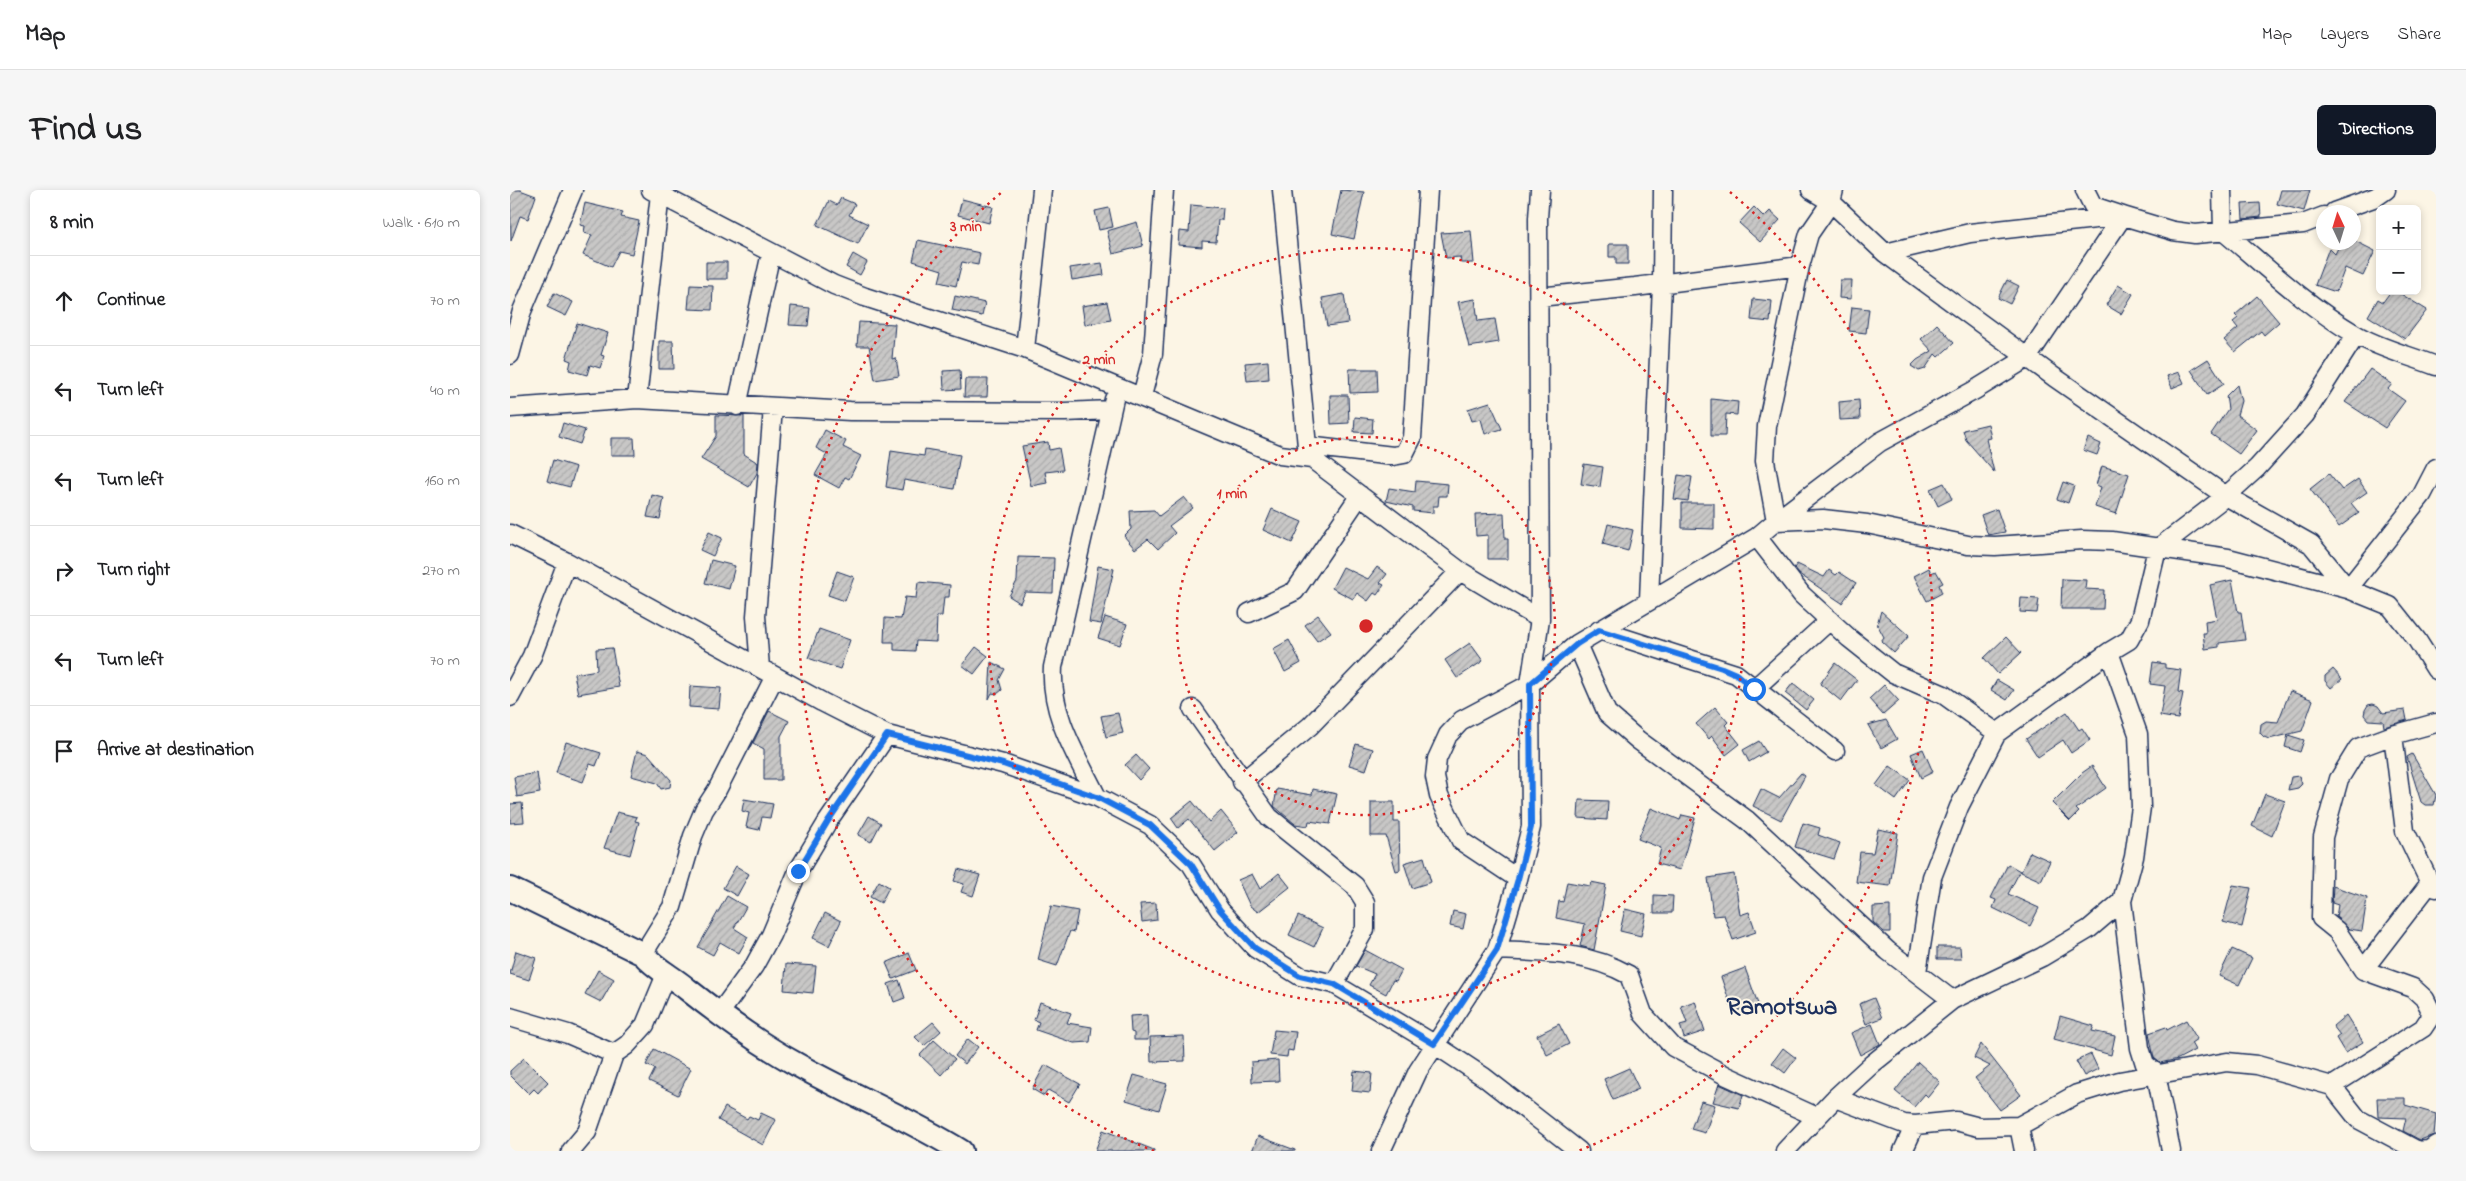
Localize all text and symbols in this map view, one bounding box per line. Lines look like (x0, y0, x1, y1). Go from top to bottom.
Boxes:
text: Map (25, 17, 66, 52)
text: Map (2262, 22, 2292, 48)
text: Layers (2320, 22, 2370, 48)
text: Share (2398, 22, 2441, 48)
text: Find us (30, 105, 142, 156)
button: Directions (2317, 105, 2436, 155)
north arrow (2316, 205, 2361, 250)
map controls (2376, 205, 2421, 295)
button: + (2376, 205, 2421, 250)
text: 8 min (50, 208, 94, 238)
text: Walk · 610 m (382, 211, 460, 235)
text: 3 min (949, 216, 982, 238)
button: − (2376, 250, 2421, 295)
icon: ahead (50, 287, 78, 315)
text: Continue (97, 287, 165, 314)
text: 70 m (430, 289, 460, 313)
text: 2 min (1082, 349, 1116, 371)
icon: left (50, 377, 78, 405)
text: Turn left (97, 377, 164, 404)
text: 40 m (430, 379, 460, 403)
icon: left (50, 467, 78, 495)
text: Turn left (97, 467, 164, 494)
text: 160 m (425, 469, 460, 493)
text: 1 min (1217, 483, 1248, 505)
icon: right (50, 557, 78, 585)
text: Turn right (97, 557, 170, 584)
text: 270 m (422, 559, 460, 583)
centre of rings (1357, 617, 1375, 635)
icon: left (50, 647, 78, 675)
text: Turn left (97, 647, 164, 674)
text: 70 m (430, 649, 460, 673)
route start (1743, 678, 1766, 701)
icon: arrive (50, 737, 78, 765)
text: Arrive at destination (97, 737, 254, 764)
route end (787, 860, 810, 883)
district label: Ramotswa (1727, 990, 1837, 1026)

